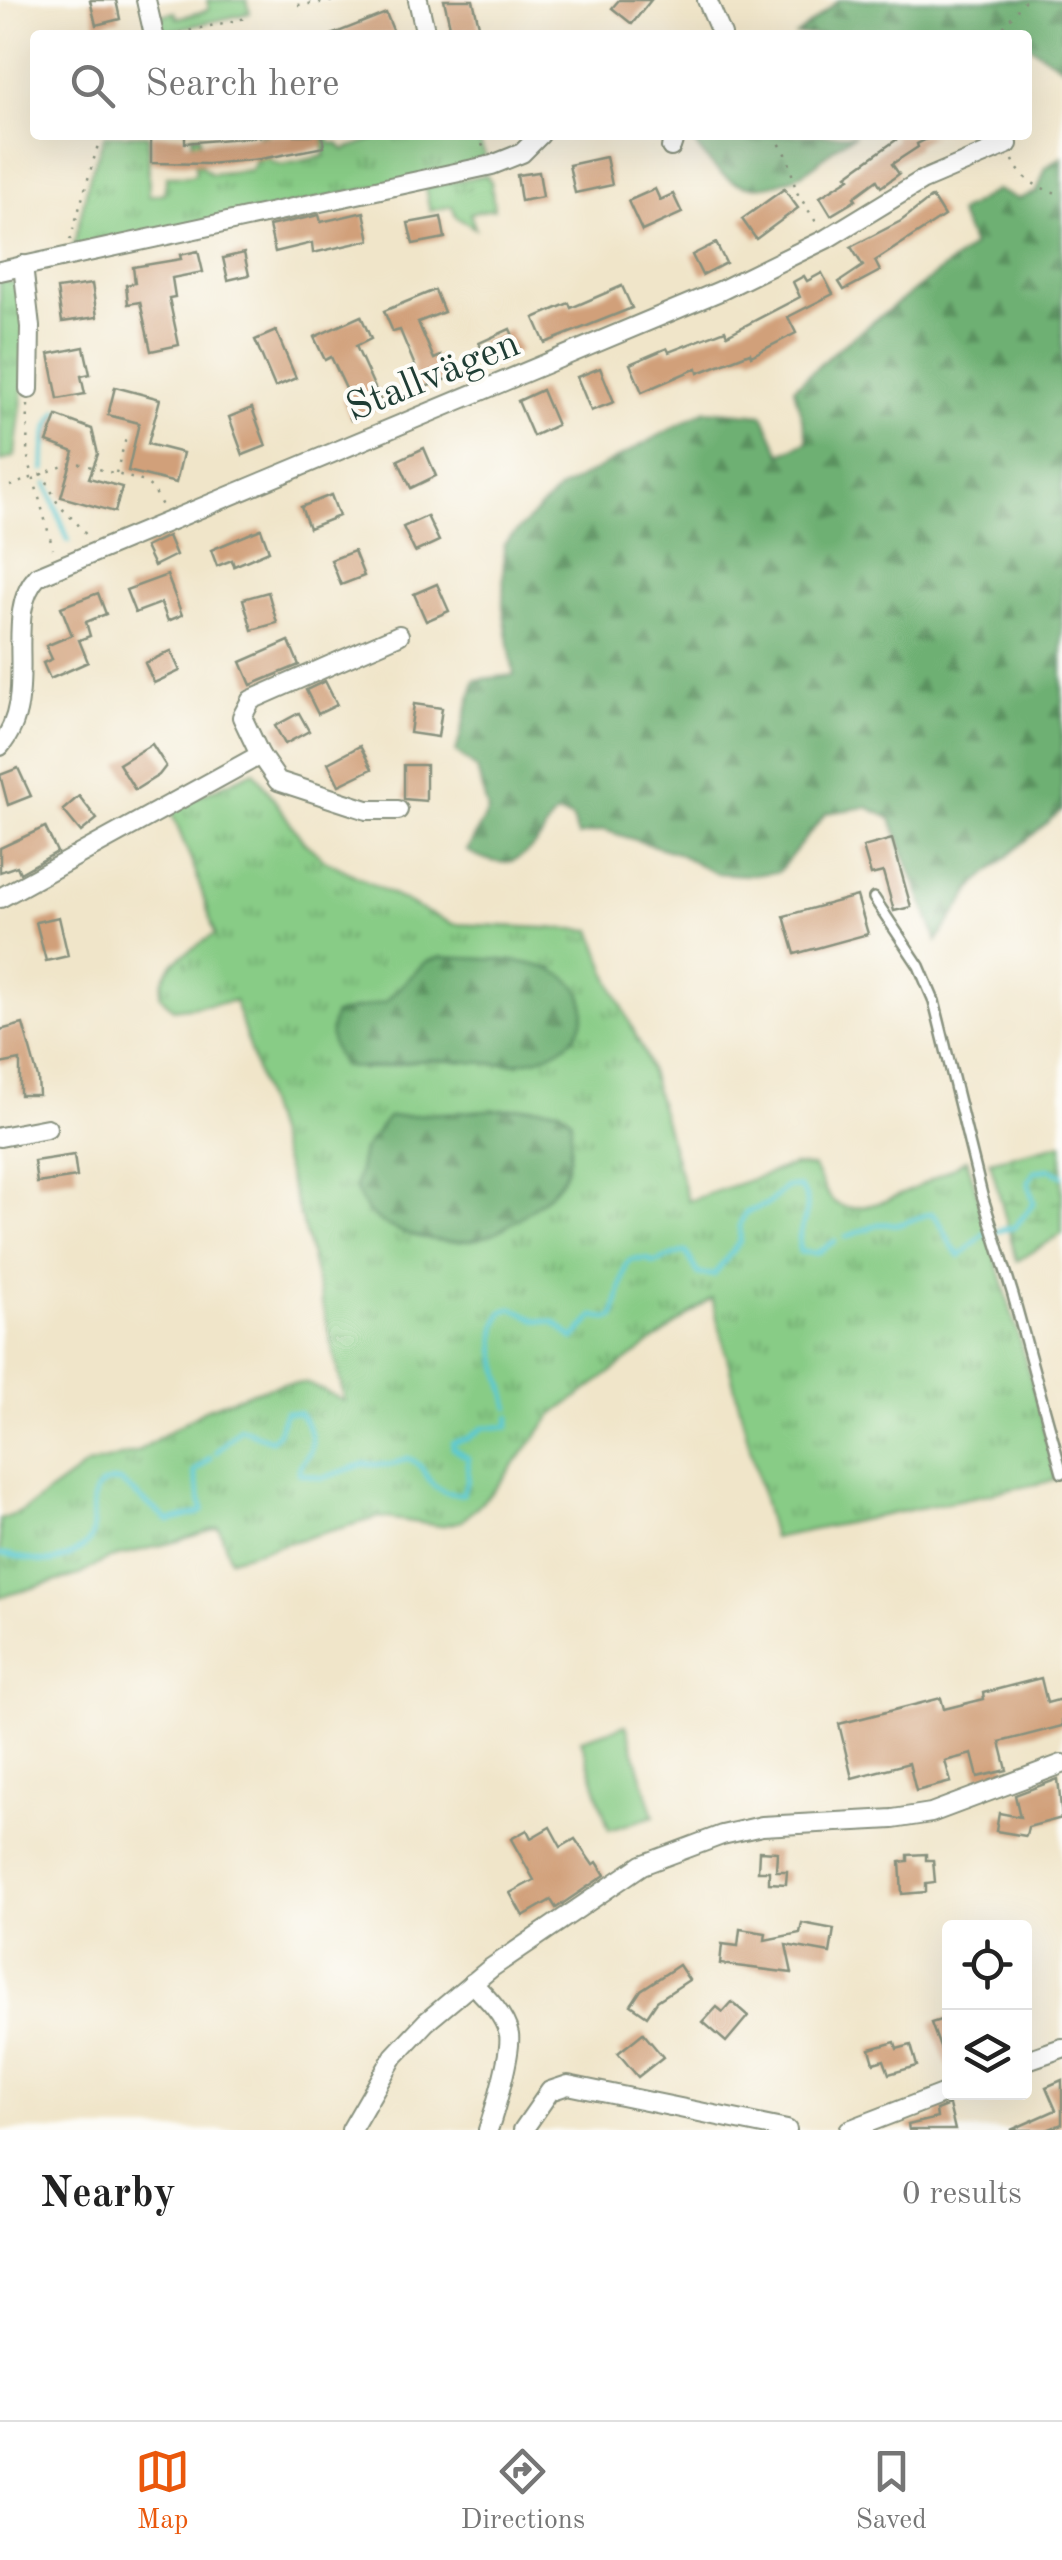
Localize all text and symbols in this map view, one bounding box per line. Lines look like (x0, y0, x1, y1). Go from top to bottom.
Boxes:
search box (30, 30, 1032, 140)
icon: search (65, 58, 120, 113)
text: Search here (145, 66, 340, 104)
street label: Stallvägen (341, 325, 526, 430)
map controls (942, 1920, 1032, 2100)
button: locate (942, 1920, 1032, 2010)
button: layers (942, 2010, 1032, 2100)
text: Nearby (40, 2174, 176, 2216)
text: 0 results (902, 2179, 1022, 2211)
tab: Map (135, 2444, 190, 2539)
tab: Directions (461, 2444, 585, 2539)
tab: Saved (855, 2444, 927, 2539)

